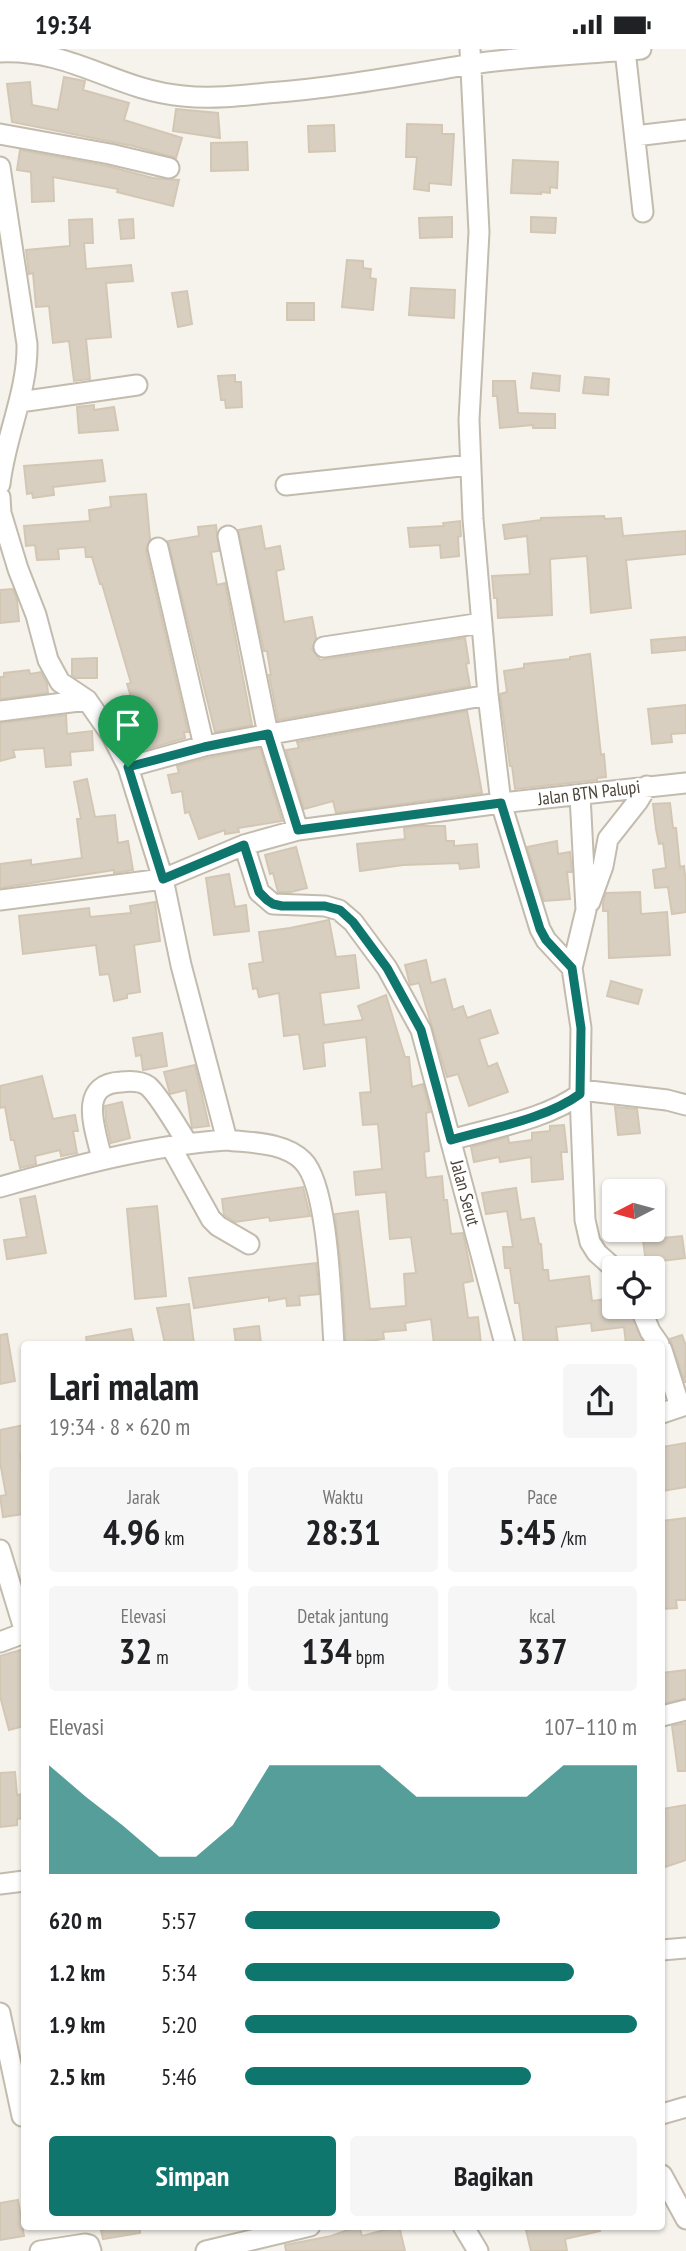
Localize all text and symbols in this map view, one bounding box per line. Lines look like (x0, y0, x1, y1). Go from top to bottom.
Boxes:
text: 19:34 (35, 8, 91, 41)
pin (98, 695, 158, 767)
icon: arrive (109, 706, 147, 744)
street label: Jalan BTN Palupi (536, 775, 641, 810)
street label: Jalan Serut (445, 1156, 485, 1228)
north arrow (602, 1179, 665, 1243)
map controls (602, 1179, 665, 1319)
button: locate (602, 1256, 665, 1319)
text: Lari malam (49, 1361, 199, 1410)
button: share (563, 1364, 637, 1438)
text: 19:34 · 8 × 620 m (49, 1412, 190, 1441)
text: Jarak (127, 1485, 160, 1509)
text: Waktu (323, 1485, 363, 1509)
text: Pace (527, 1485, 557, 1509)
text: 4.96 (103, 1509, 161, 1555)
text: 28:31 (305, 1509, 381, 1555)
text: 5:45 (498, 1509, 557, 1555)
text: km (161, 1526, 184, 1550)
text: /km (557, 1526, 587, 1550)
text: Elevasi (121, 1604, 166, 1628)
text: Detak jantung (297, 1604, 389, 1628)
text: kcal (529, 1604, 555, 1628)
text: 32 (119, 1628, 152, 1674)
text: 134 (301, 1628, 352, 1674)
text: 337 (517, 1628, 567, 1674)
text: m (152, 1645, 169, 1669)
text: bpm (352, 1645, 385, 1669)
text: Elevasi (49, 1712, 104, 1741)
text: 107–110 m (544, 1712, 637, 1741)
text: 620 m (49, 1906, 102, 1935)
text: 5:57 (161, 1906, 197, 1935)
text: 1.2 km (49, 1958, 105, 1987)
text: 5:34 (161, 1958, 197, 1987)
text: 1.9 km (49, 2010, 105, 2039)
text: 5:20 (161, 2010, 197, 2039)
text: 2.5 km (49, 2062, 105, 2091)
text: 5:46 (161, 2062, 197, 2091)
button: Simpan (49, 2136, 336, 2216)
button: Bagikan (350, 2136, 637, 2216)

